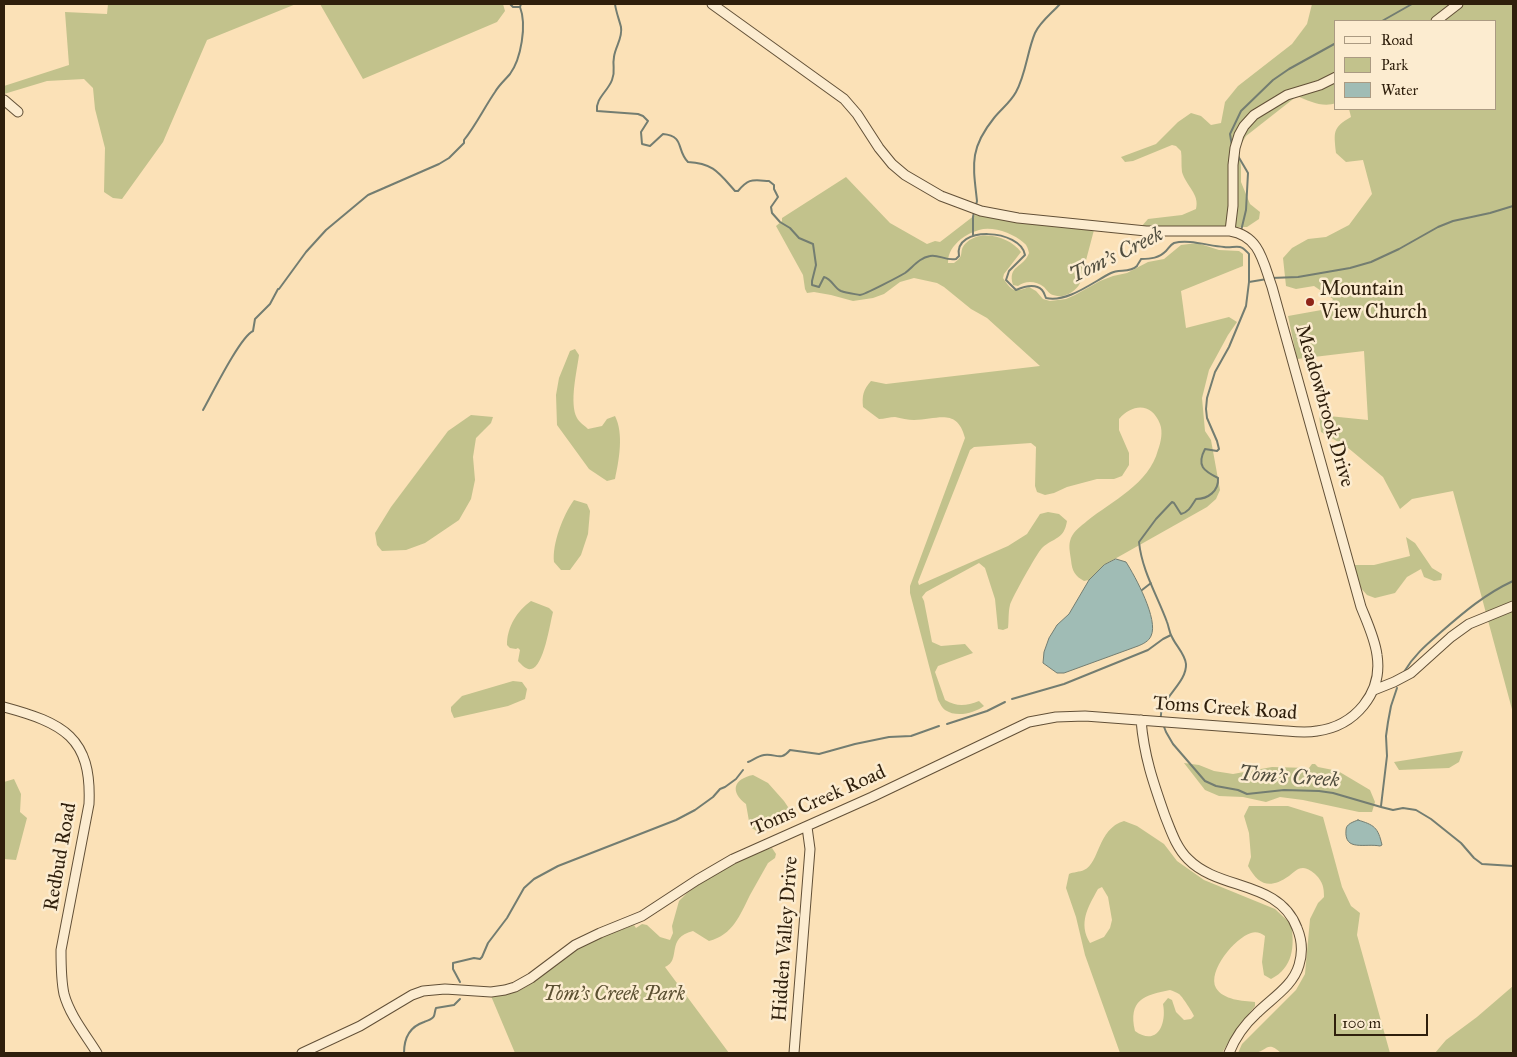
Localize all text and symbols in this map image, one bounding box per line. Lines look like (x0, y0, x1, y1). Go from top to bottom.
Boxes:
legend (1334, 20, 1497, 110)
text: Road (1381, 31, 1413, 49)
text: Park (1381, 56, 1408, 74)
text: Water (1381, 81, 1418, 99)
water label: Tom's Creek (1066, 222, 1168, 290)
place label: Mountain View Church (1320, 278, 1427, 325)
marker: Mountain View Church (1304, 296, 1316, 308)
street label: Meadowbrook Drive (1289, 322, 1359, 490)
street label: Toms Creek Road (1152, 692, 1298, 726)
street label: Toms Creek Road (748, 761, 890, 841)
water label: Tom's Creek (1238, 762, 1340, 794)
street label: Redbud Road (40, 801, 82, 913)
street label: Hidden Valley Drive (768, 855, 804, 1023)
park label: Tom's Creek Park (543, 983, 685, 1007)
scale bar (1337, 1004, 1431, 1036)
text: 100 m (1342, 1014, 1381, 1032)

